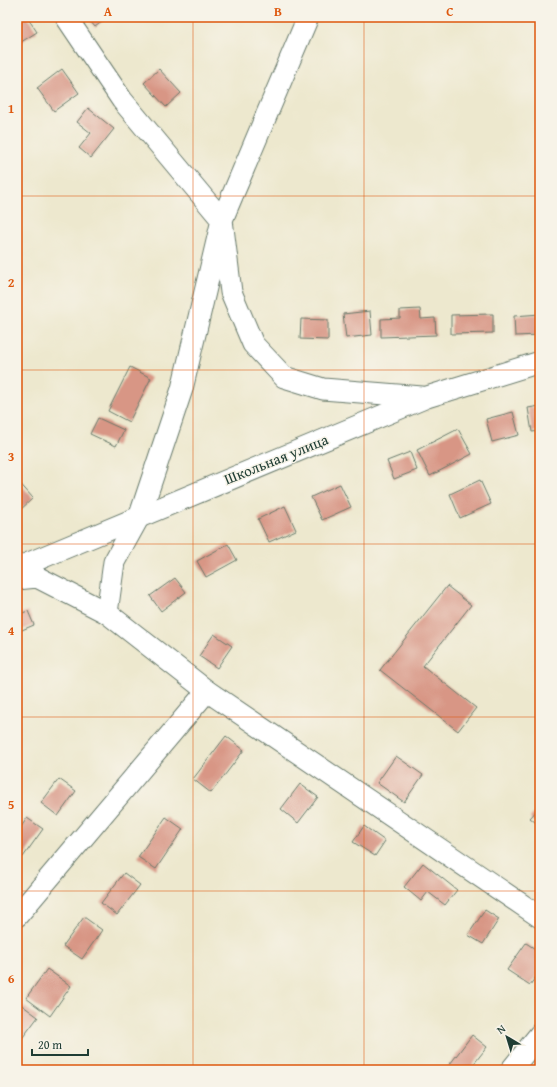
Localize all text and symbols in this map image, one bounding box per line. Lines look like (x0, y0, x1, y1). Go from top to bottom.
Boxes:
text: A (104, 2, 113, 21)
text: B (274, 2, 282, 21)
text: C (446, 2, 454, 21)
text: 1 (8, 99, 14, 118)
text: 2 (8, 273, 15, 292)
street label: Школьная улица (221, 428, 332, 489)
text: 3 (8, 447, 14, 466)
text: 4 (8, 621, 15, 640)
text: 5 (8, 795, 15, 814)
text: 6 (8, 969, 15, 988)
north arrow (487, 1017, 527, 1057)
text: N (493, 1020, 509, 1038)
scale bar (32, 1031, 88, 1057)
text: 20 m (38, 1036, 62, 1053)

